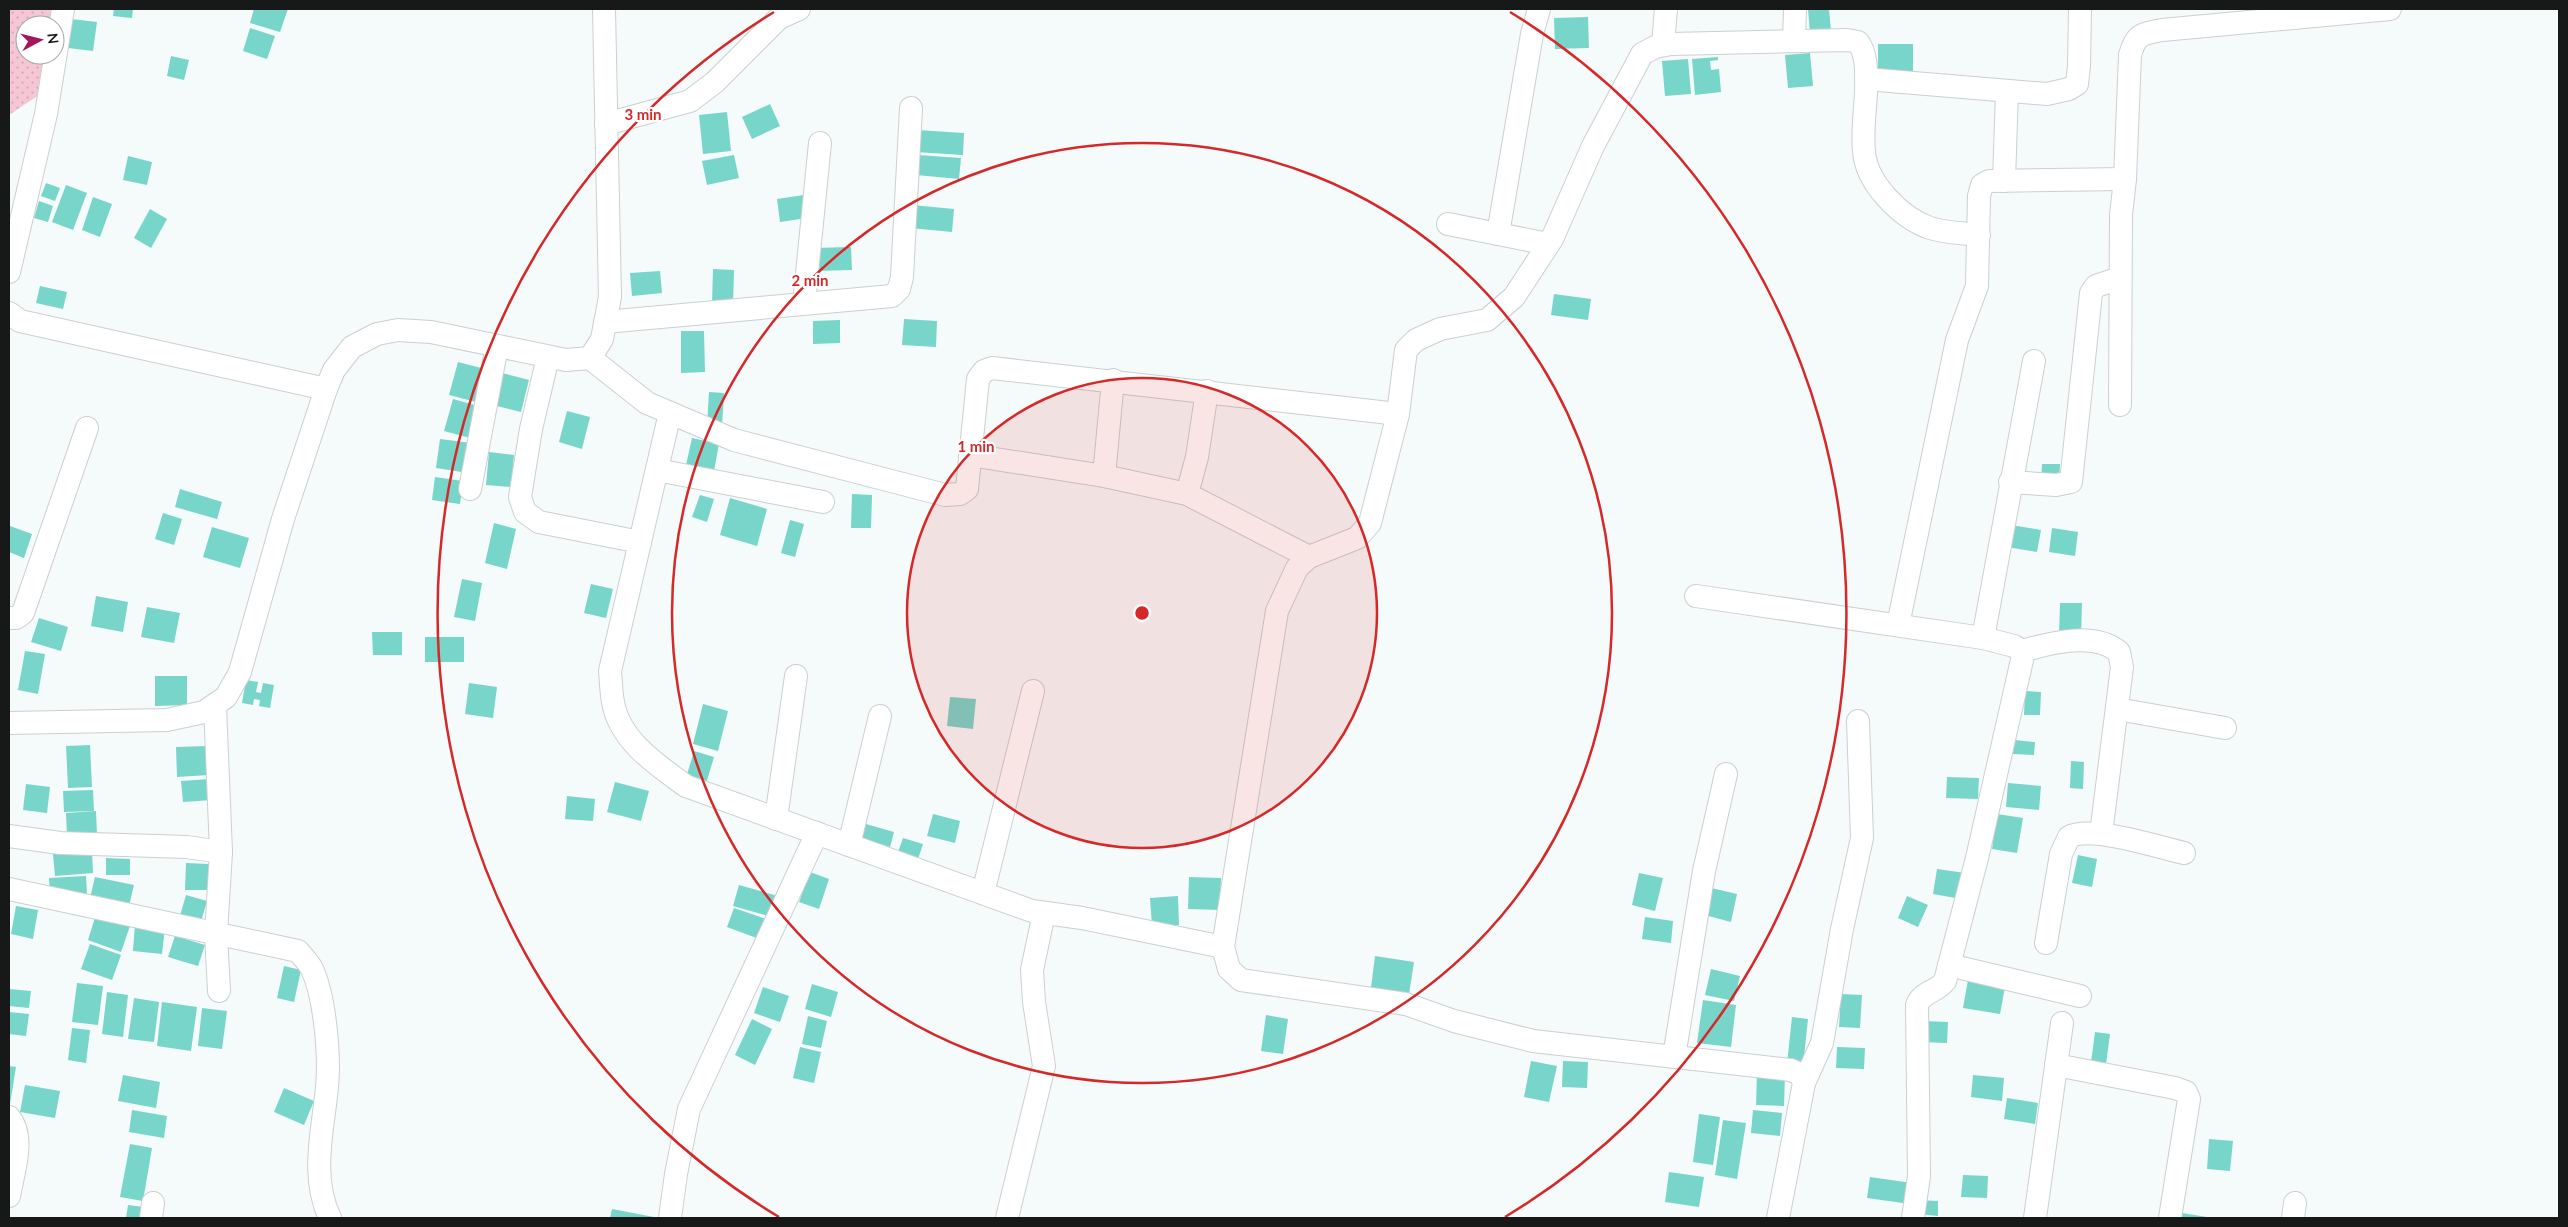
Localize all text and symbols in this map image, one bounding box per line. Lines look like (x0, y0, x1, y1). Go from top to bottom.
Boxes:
north arrow (15, 15, 65, 65)
text: N (44, 32, 62, 45)
text: 3 min (624, 105, 662, 123)
text: 2 min (791, 271, 829, 289)
text: 1 min (957, 437, 995, 455)
centre of rings (1133, 604, 1151, 622)

